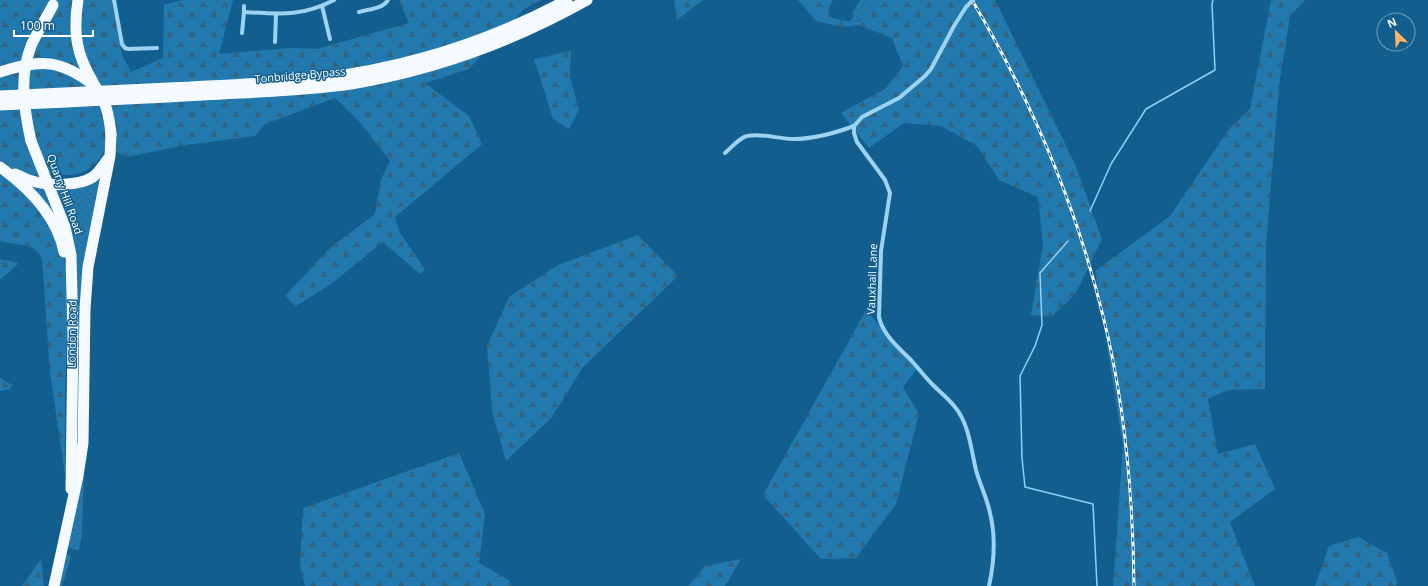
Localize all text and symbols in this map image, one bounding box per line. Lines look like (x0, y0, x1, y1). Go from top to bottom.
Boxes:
scale bar (14, 12, 93, 38)
north arrow (1376, 12, 1416, 52)
text: N (1385, 14, 1399, 31)
text: 100 m (20, 17, 55, 34)
street label: Tonbridge Bypass (254, 63, 346, 86)
street label: Quarry Hill Road (44, 152, 87, 236)
street label: Vauxhall Lane (863, 243, 880, 315)
street label: London Road (63, 300, 80, 368)

